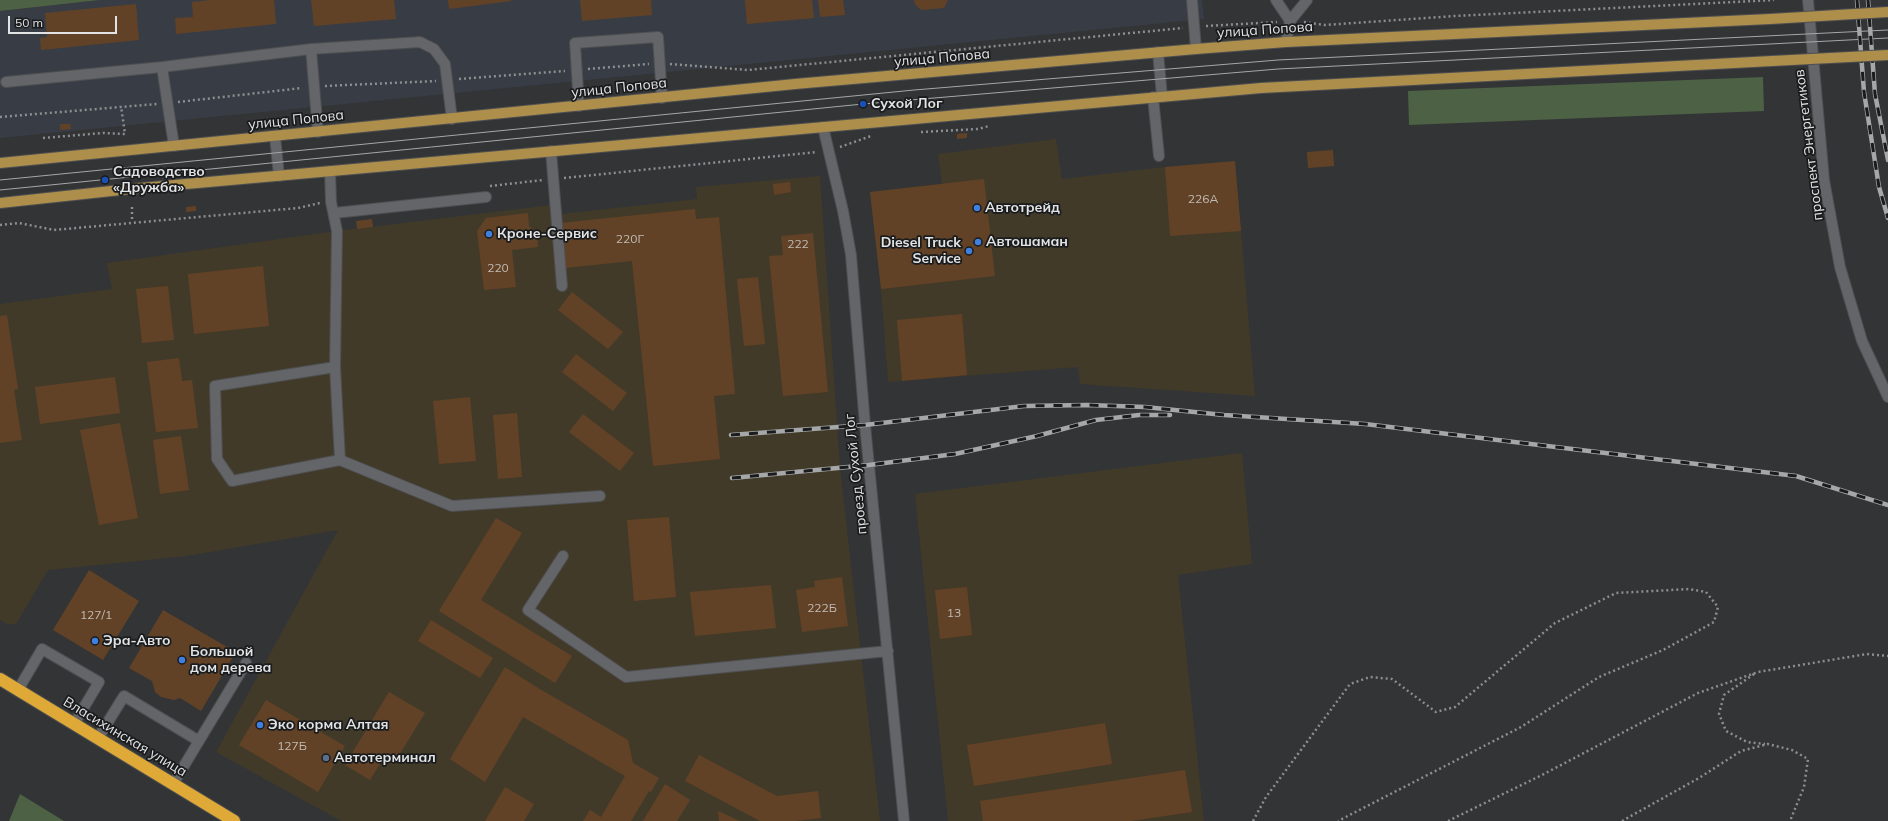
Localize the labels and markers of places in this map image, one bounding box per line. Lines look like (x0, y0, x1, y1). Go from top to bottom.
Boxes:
place label: Сухой Лог (871, 96, 943, 112)
marker: Сухой Лог (858, 99, 868, 109)
place label: Садоводство «Дружба» (113, 164, 205, 196)
marker: Садоводство «Дружба» (100, 175, 110, 185)
place label: Автотрейд (985, 200, 1060, 216)
marker: Автотрейд (972, 203, 982, 213)
place label: Кроне-Сервис (497, 226, 597, 242)
marker: Кроне-Сервис (484, 229, 494, 239)
place label: Автошаман (986, 234, 1068, 250)
place label: Diesel Truck Service (881, 235, 961, 268)
marker: Автошаман (973, 237, 983, 247)
marker: Diesel Truck Service (964, 246, 974, 256)
place label: Эра-Авто (103, 633, 170, 649)
marker: Эра-Авто (90, 636, 100, 646)
place label: Большой дом дерева (190, 644, 271, 676)
marker: Большой дом дерева (177, 655, 187, 665)
place label: Эко корма Алтая (268, 717, 389, 733)
marker: Эко корма Алтая (255, 720, 265, 730)
place label: Автотерминал (334, 750, 436, 766)
marker: Автотерминал (321, 753, 331, 763)

